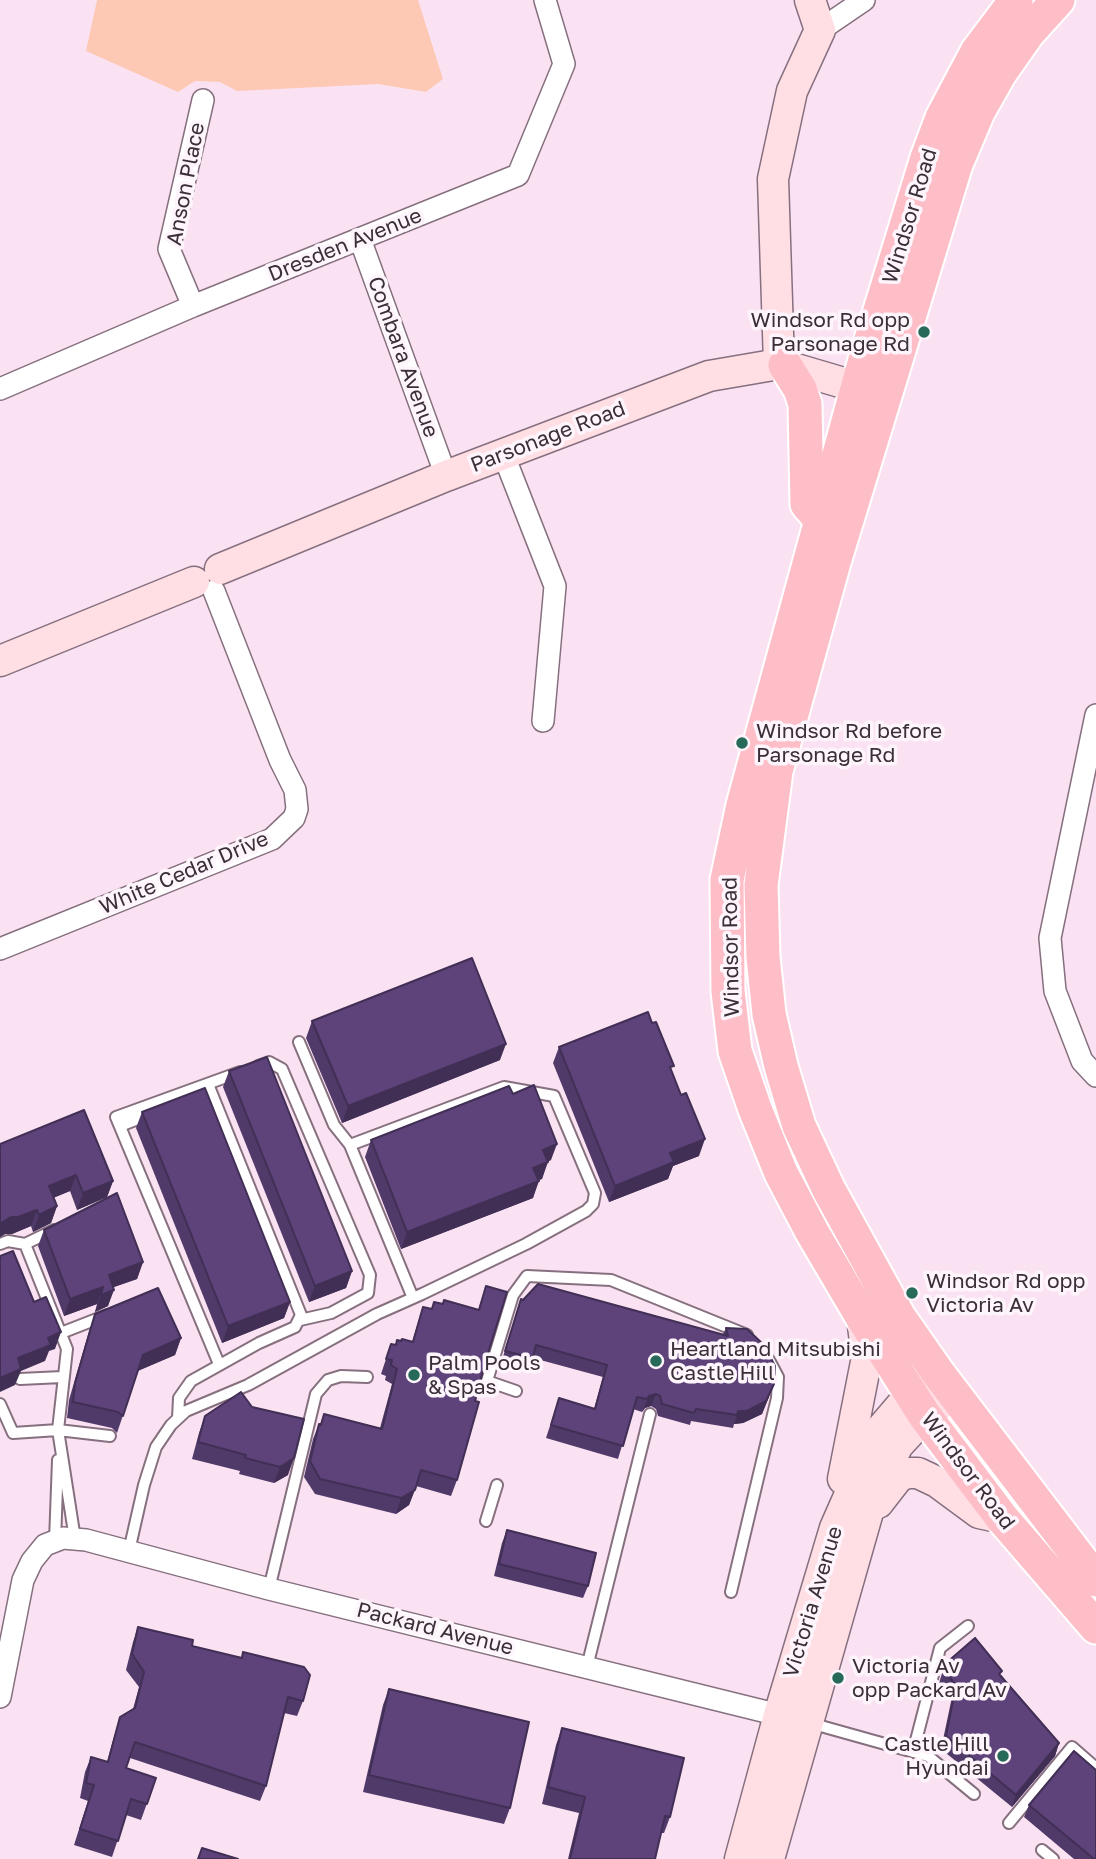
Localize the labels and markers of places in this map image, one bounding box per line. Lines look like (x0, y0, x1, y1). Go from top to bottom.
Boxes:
place label: Windsor Rd opp Parsonage Rd (751, 307, 910, 357)
marker: Windsor Rd opp Parsonage Rd (916, 324, 932, 340)
place label: Windsor Rd before Parsonage Rd (756, 718, 942, 768)
marker: Windsor Rd before Parsonage Rd (734, 735, 750, 751)
place label: Windsor Rd opp Victoria Av (926, 1268, 1085, 1318)
marker: Windsor Rd opp Victoria Av (904, 1285, 920, 1301)
place label: Heartland Mitsubishi Castle Hill (670, 1336, 881, 1386)
place label: Palm Pools & Spas (428, 1350, 541, 1400)
marker: Heartland Mitsubishi Castle Hill (648, 1353, 664, 1369)
marker: Palm Pools & Spas (406, 1367, 422, 1383)
place label: Victoria Av opp Packard Av (852, 1653, 1007, 1703)
marker: Victoria Av opp Packard Av (830, 1670, 846, 1686)
place label: Castle Hill Hyundai (884, 1731, 989, 1781)
marker: Castle Hill Hyundai (995, 1748, 1011, 1764)

